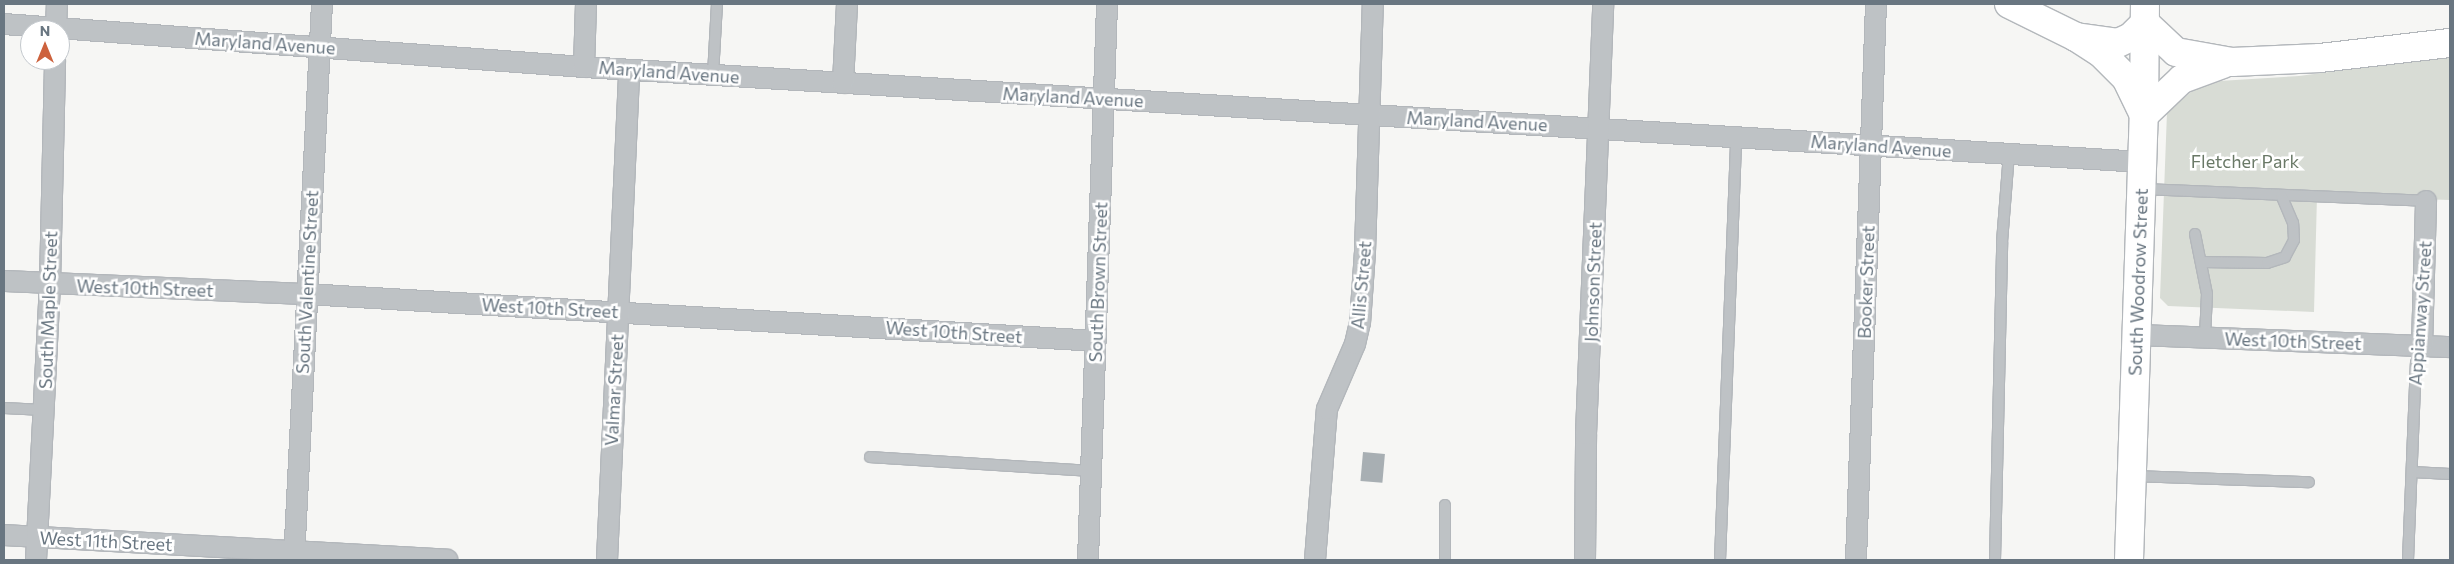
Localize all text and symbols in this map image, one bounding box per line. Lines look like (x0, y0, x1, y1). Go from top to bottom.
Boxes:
north arrow (20, 20, 70, 70)
text: N (40, 22, 50, 39)
street label: Maryland Avenue (194, 27, 336, 59)
street label: Maryland Avenue (598, 56, 740, 88)
street label: Maryland Avenue (1002, 83, 1144, 111)
street label: Maryland Avenue (1406, 107, 1548, 135)
street label: Maryland Avenue (1810, 130, 1952, 162)
park label: Fletcher Park (2191, 150, 2299, 172)
street label: South Woodrow Street (2124, 188, 2152, 376)
street label: South Valentine Street (291, 190, 323, 374)
street label: South Brown Street (1084, 201, 1112, 363)
street label: Johnson Street (1580, 222, 1606, 342)
street label: Booker Street (1853, 225, 1879, 339)
street label: South Maple Street (34, 231, 62, 389)
street label: Allis Street (1346, 240, 1376, 330)
street label: Appianway Street (2404, 240, 2436, 386)
street label: West 10th Street (76, 275, 214, 301)
street label: West 10th Street (481, 294, 619, 322)
street label: West 10th Street (885, 316, 1023, 348)
street label: West 10th Street (2224, 328, 2362, 354)
street label: Valmar Street (600, 333, 628, 447)
street label: West 11th Street (39, 527, 173, 555)

